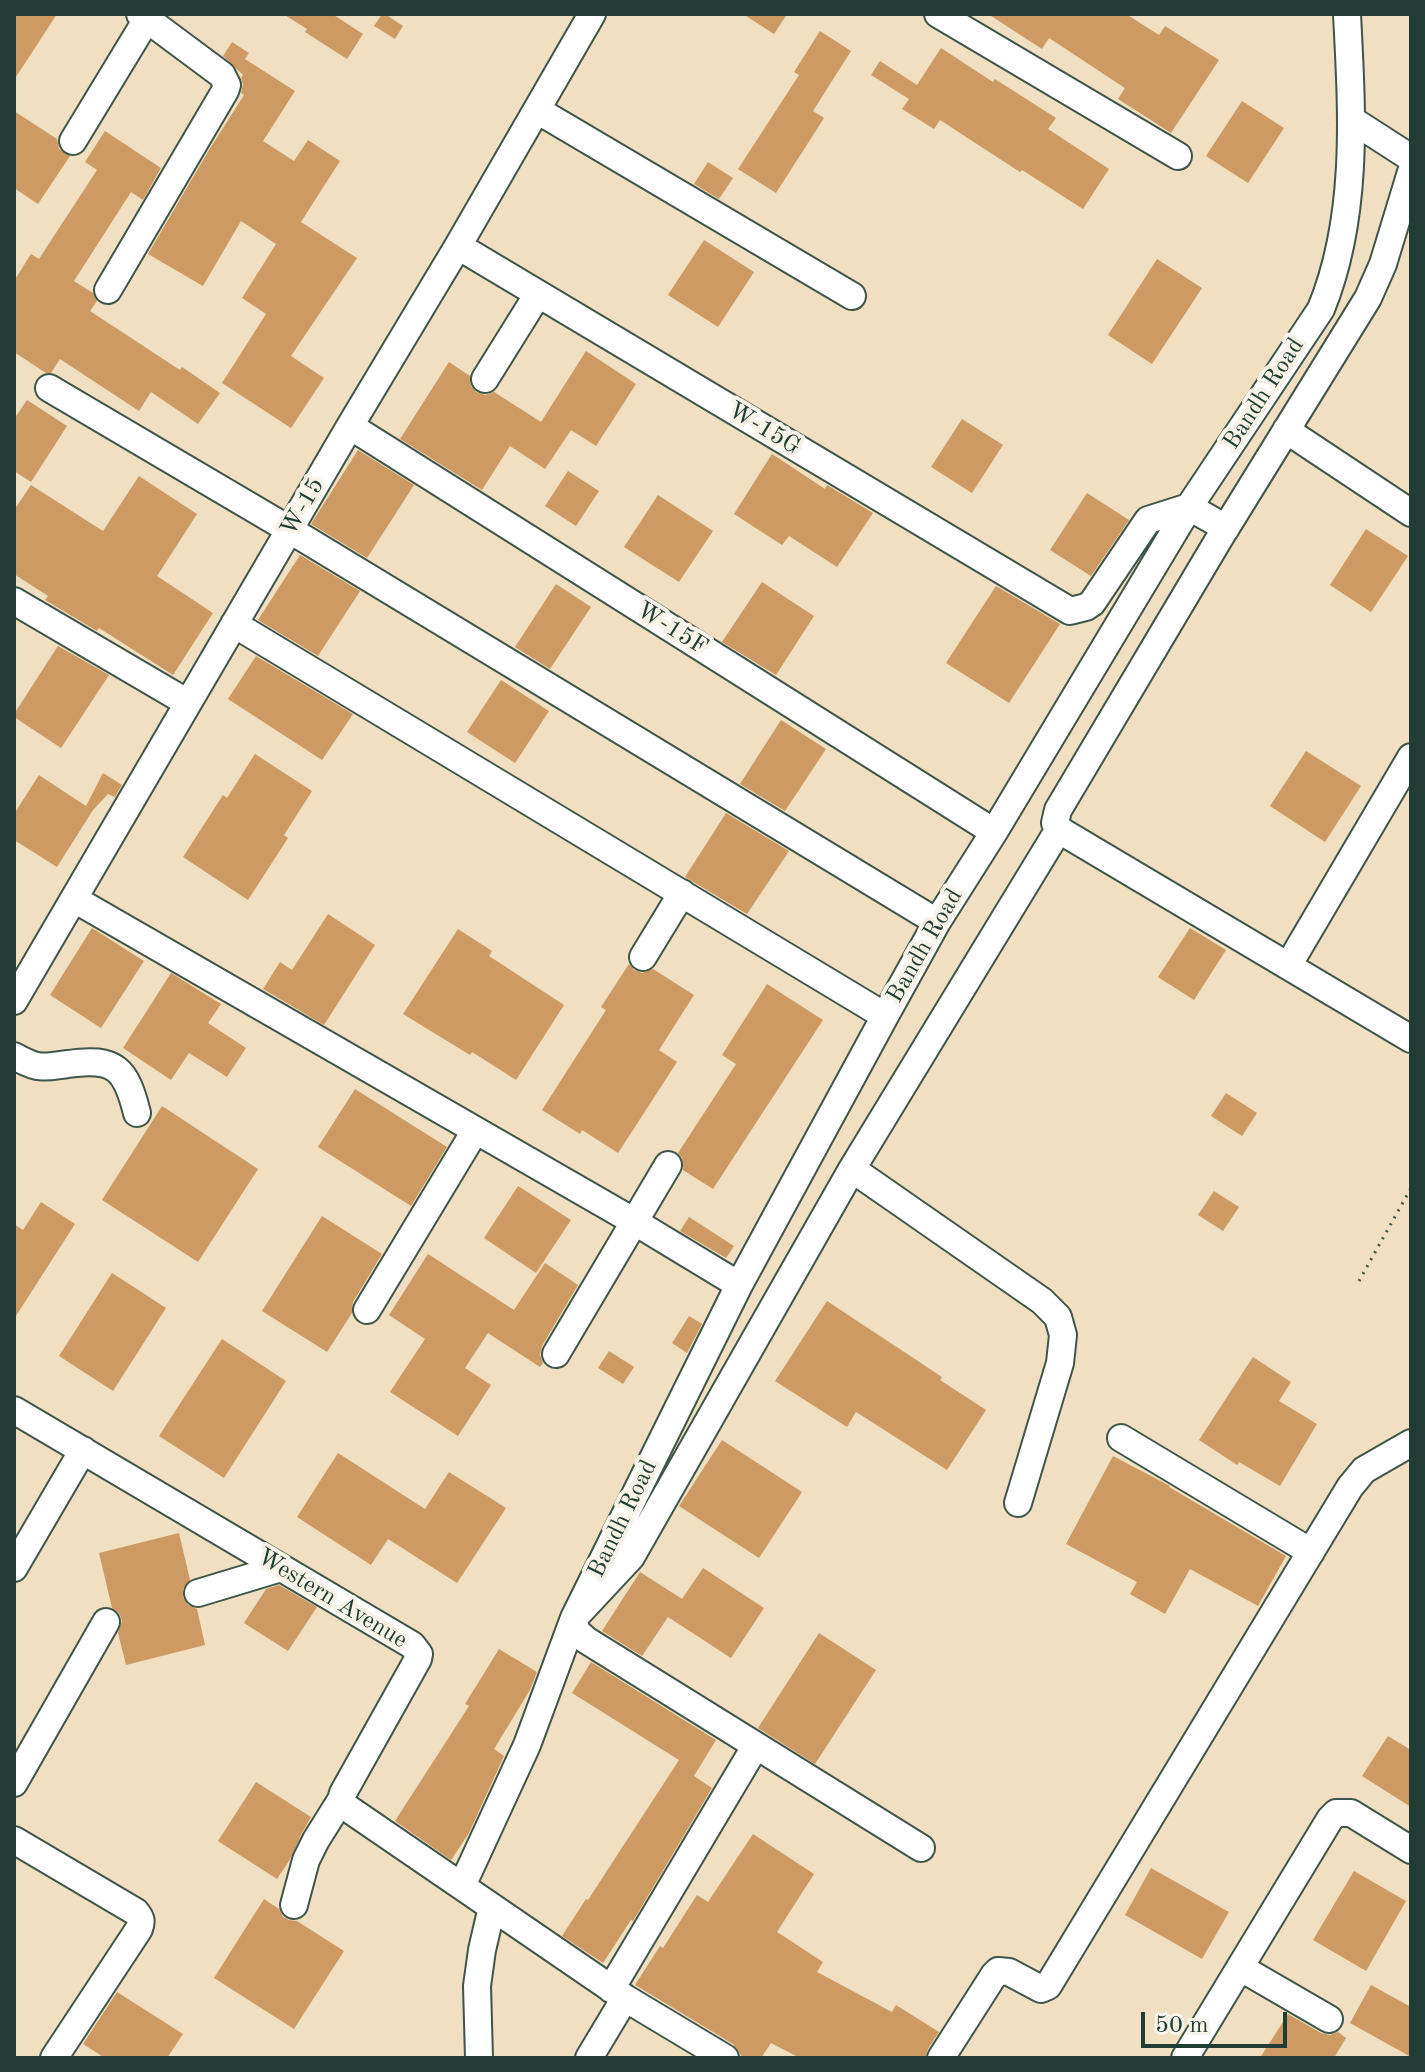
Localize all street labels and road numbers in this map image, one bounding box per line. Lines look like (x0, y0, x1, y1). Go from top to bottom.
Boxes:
street label: Bandh Road (1217, 333, 1311, 455)
street label: W-15G (722, 396, 806, 462)
street label: W-15 (275, 473, 331, 541)
street label: W-15F (631, 596, 713, 662)
street label: Bandh Road (881, 884, 969, 1008)
street label: Bandh Road (582, 1456, 664, 1582)
street label: Western Avenue (252, 1543, 412, 1655)

